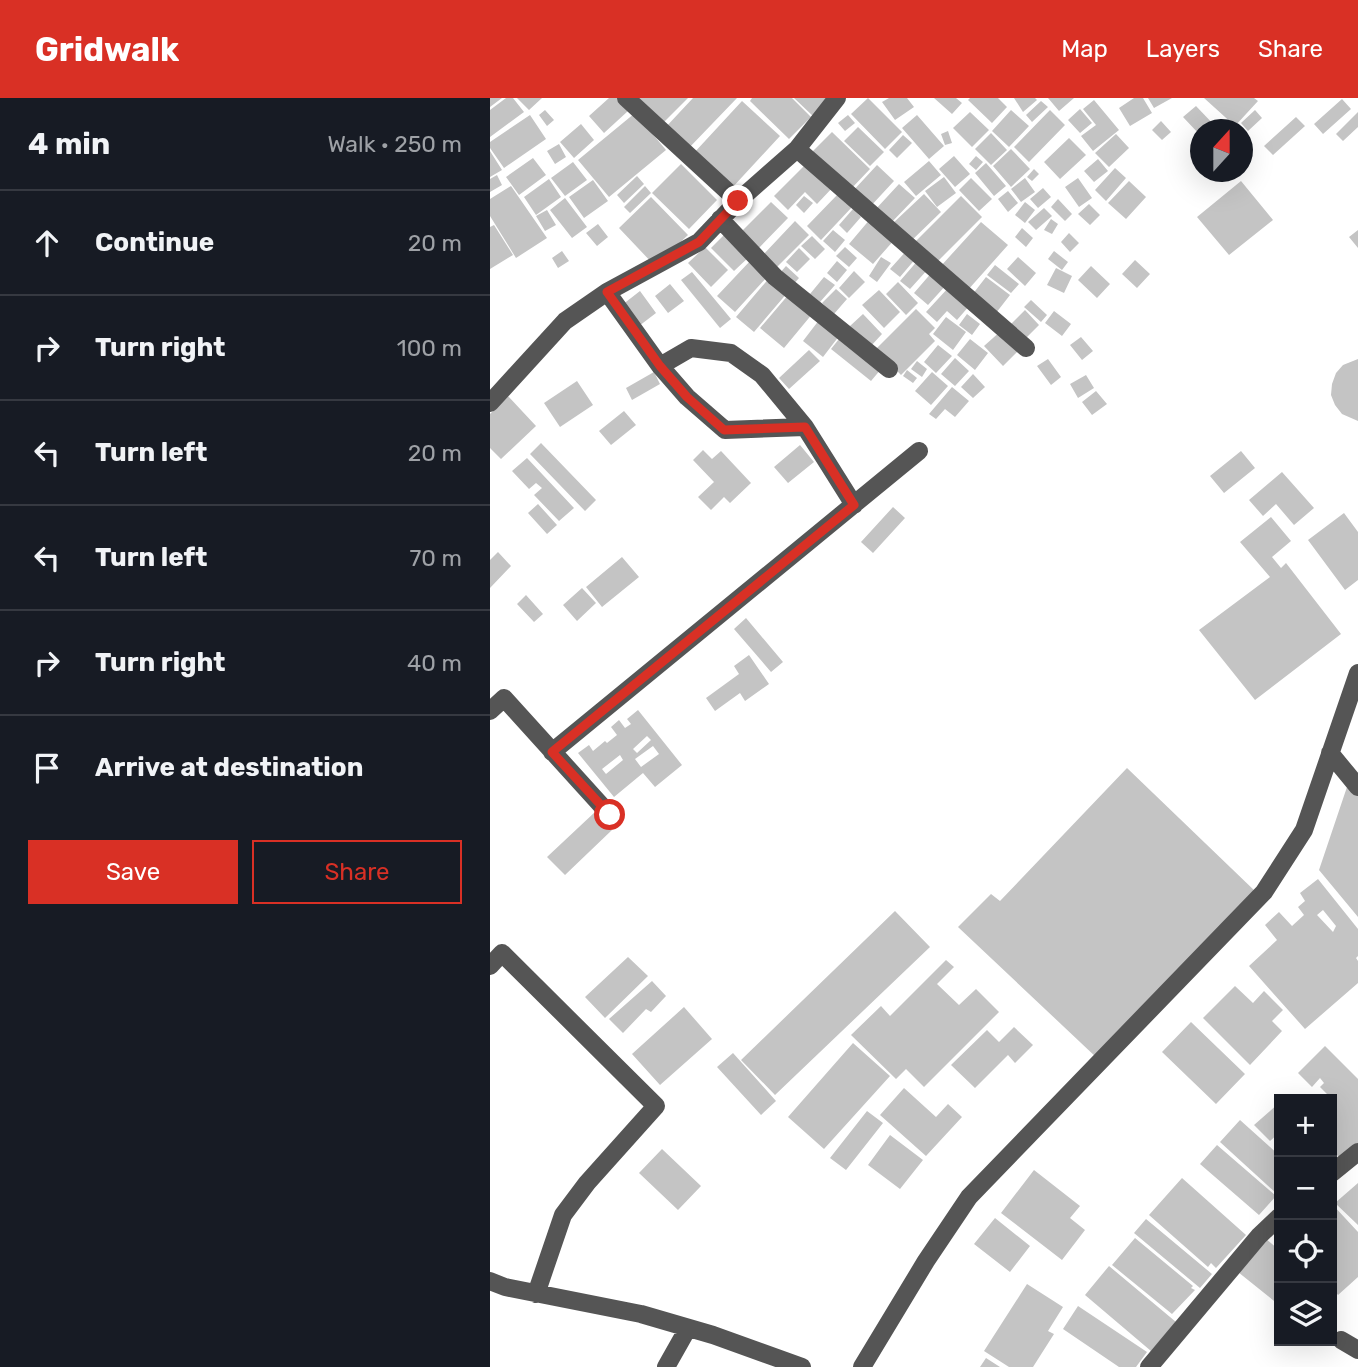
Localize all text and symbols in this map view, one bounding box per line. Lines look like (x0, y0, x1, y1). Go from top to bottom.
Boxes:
text: Gridwalk (35, 30, 179, 69)
text: Map (1061, 35, 1108, 63)
text: Layers (1146, 35, 1220, 63)
text: Share (1258, 35, 1323, 63)
north arrow (1190, 119, 1253, 182)
text: 4 min (28, 126, 110, 162)
text: Walk · 250 m (327, 130, 462, 158)
route end (722, 185, 753, 216)
icon: ahead (28, 224, 66, 262)
text: Continue (95, 227, 214, 258)
text: 20 m (408, 229, 462, 257)
icon: right (28, 329, 66, 367)
text: Turn right (95, 332, 225, 363)
text: 100 m (397, 334, 462, 362)
icon: left (28, 434, 66, 472)
text: Turn left (95, 437, 207, 468)
text: 20 m (408, 439, 462, 467)
icon: left (28, 539, 66, 577)
text: Turn left (95, 542, 207, 573)
text: 70 m (410, 544, 462, 572)
icon: right (28, 644, 66, 682)
text: Turn right (95, 647, 225, 678)
text: 40 m (407, 649, 462, 677)
icon: arrive (28, 749, 66, 787)
text: Arrive at destination (95, 752, 363, 783)
route start (594, 799, 625, 830)
button: Save (28, 840, 238, 904)
button: Share (252, 840, 462, 904)
map controls (1274, 1094, 1337, 1346)
button: + (1274, 1094, 1337, 1157)
button: − (1274, 1157, 1337, 1220)
button: locate (1274, 1220, 1337, 1283)
button: layers (1274, 1283, 1337, 1346)

